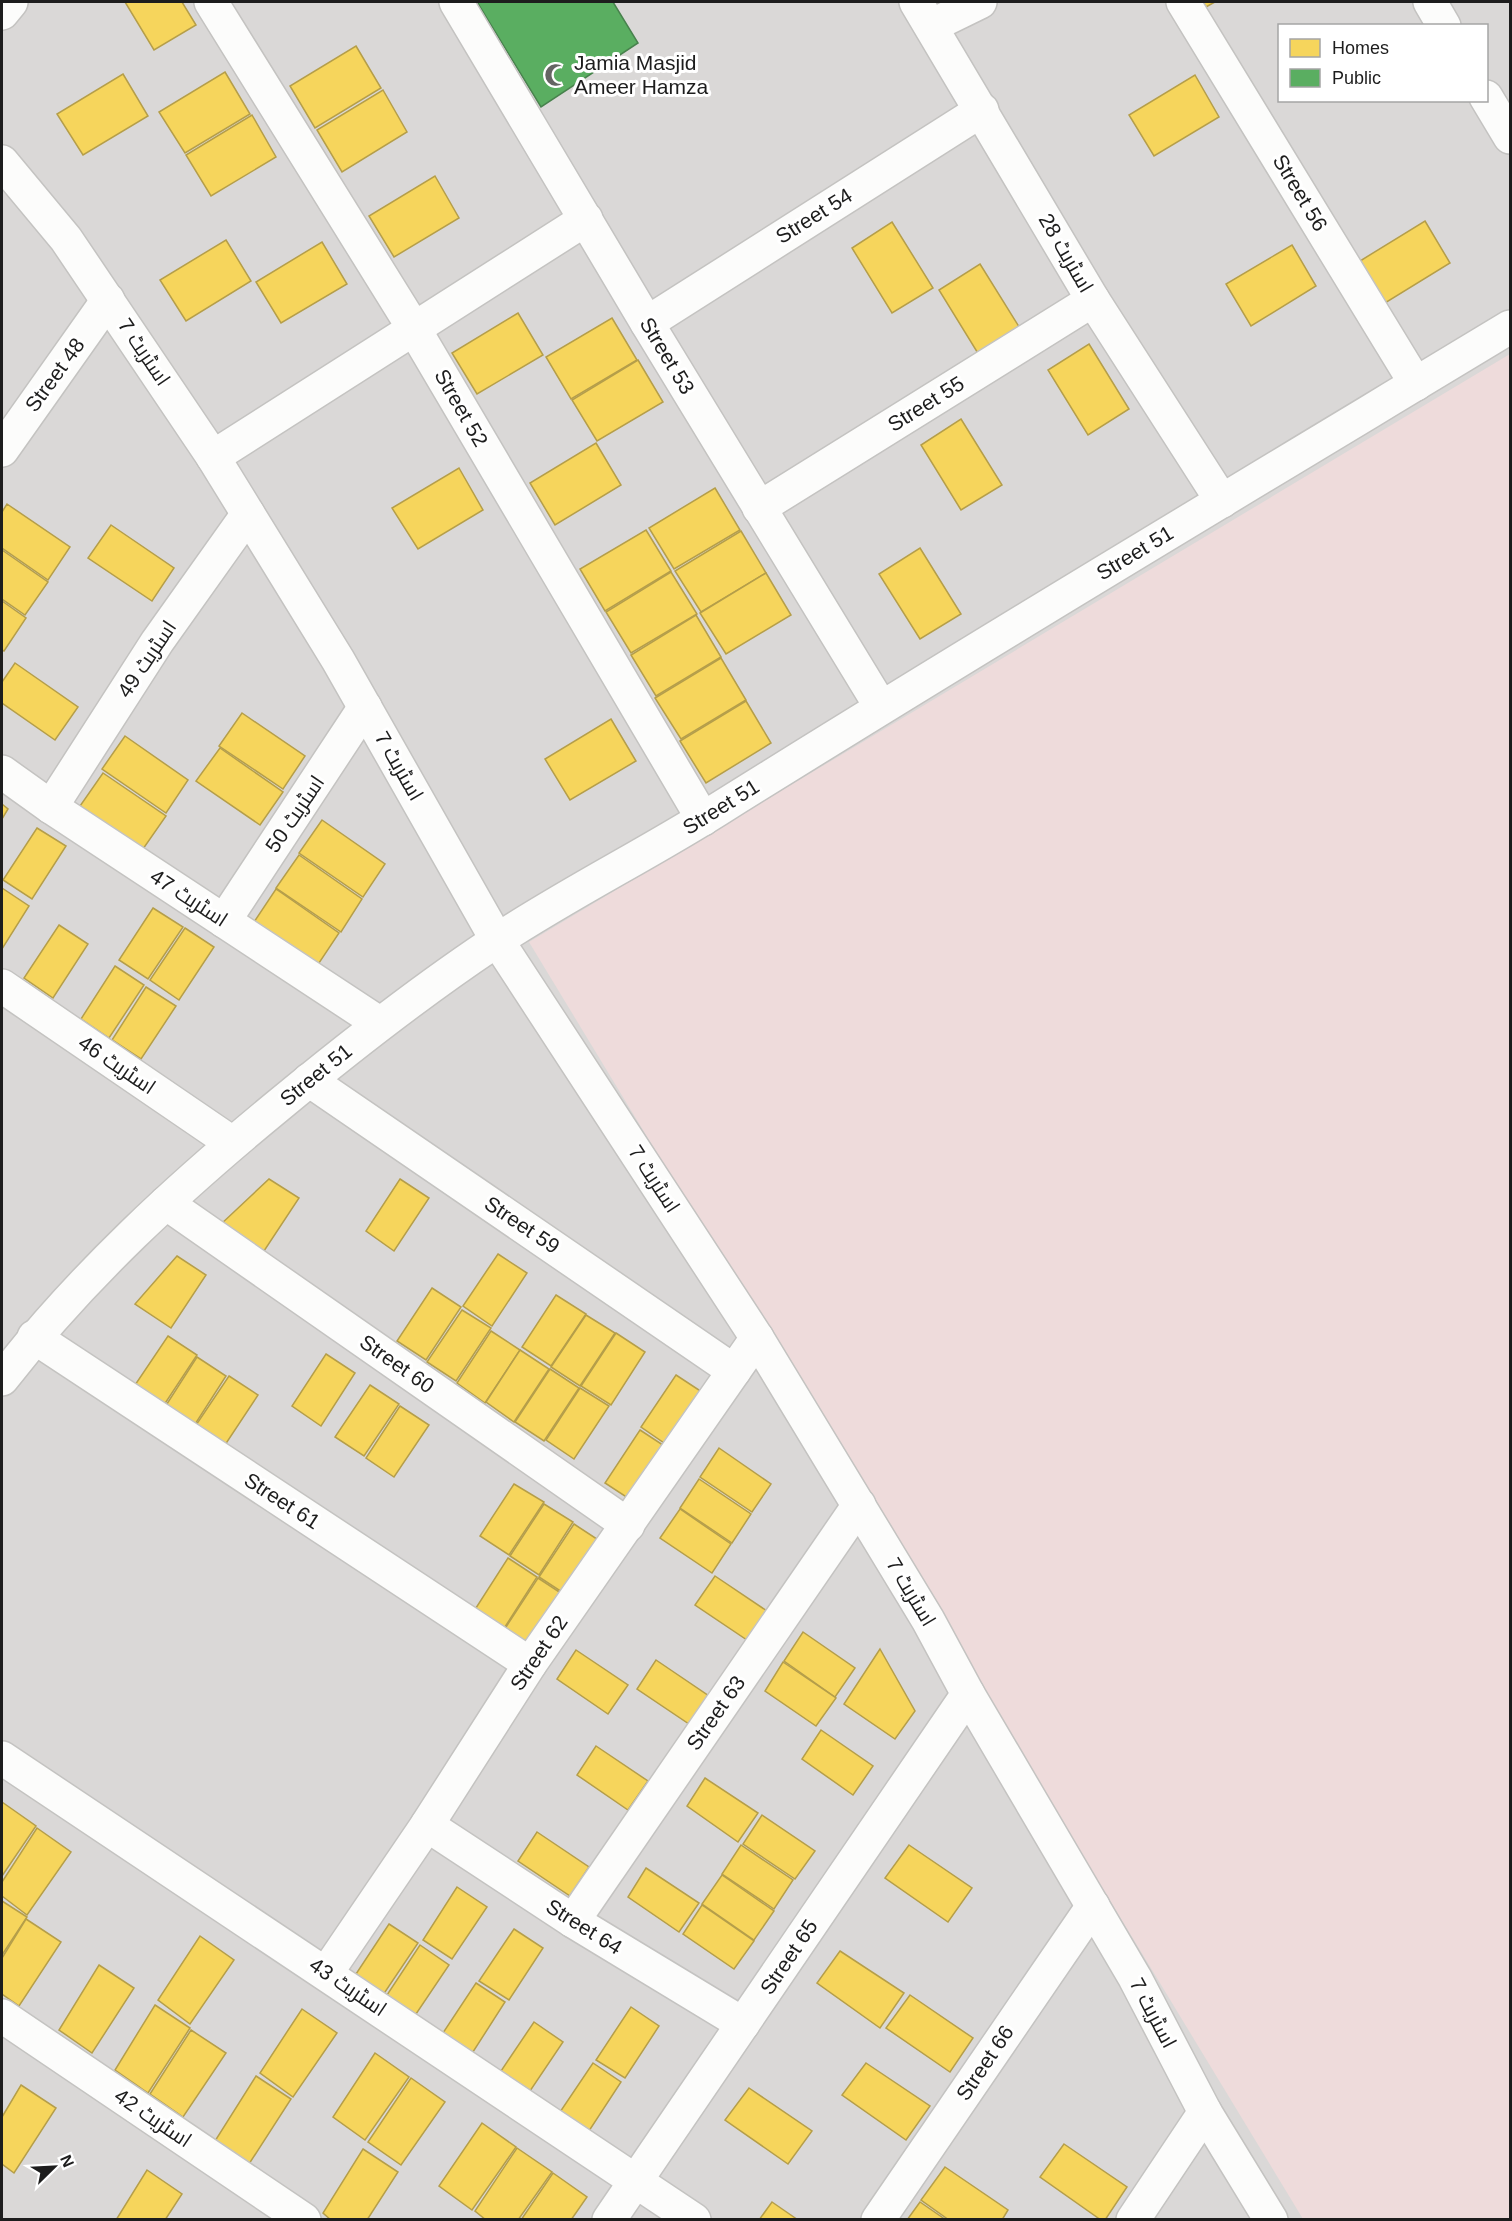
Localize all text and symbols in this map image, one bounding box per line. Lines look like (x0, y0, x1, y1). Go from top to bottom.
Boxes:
legend (1278, 24, 1488, 102)
text: Homes (1332, 38, 1389, 58)
place label: Jamia Masjid Ameer Hamza (574, 51, 709, 98)
mosque icon: Jamia Masjid Ameer Hamza (543, 62, 569, 88)
text: Public (1332, 68, 1381, 88)
street label: Street 56 (1269, 150, 1332, 235)
street label: Street 54 (771, 183, 856, 248)
street label: اسٹریٹ 28 (1034, 209, 1098, 297)
street label: Street 53 (636, 313, 699, 398)
street label: اسٹریٹ 7 (113, 314, 175, 390)
street label: Street 48 (20, 333, 89, 416)
street label: Street 52 (430, 365, 493, 450)
street label: Street 55 (883, 371, 968, 436)
street label: Street 51 (1092, 521, 1177, 584)
street label: اسٹریٹ 49 (113, 616, 181, 702)
street label: اسٹریٹ 7 (370, 727, 428, 805)
street label: اسٹریٹ 50 (261, 771, 329, 857)
street label: Street 51 (678, 774, 763, 839)
street label: اسٹریٹ 47 (146, 864, 232, 932)
street label: اسٹریٹ 46 (74, 1031, 160, 1099)
street label: Street 51 (275, 1039, 356, 1110)
street label: اسٹریٹ 7 (623, 1141, 685, 1217)
street label: Street 59 (481, 1191, 564, 1258)
street label: Street 60 (356, 1330, 439, 1397)
street label: Street 61 (240, 1468, 324, 1533)
street label: اسٹریٹ 7 (881, 1553, 941, 1631)
street label: Street 62 (505, 1611, 572, 1694)
street label: Street 63 (682, 1671, 749, 1754)
street label: Street 64 (542, 1894, 627, 1959)
street label: Street 65 (755, 1915, 822, 1998)
street label: اسٹریٹ 43 (305, 1953, 391, 2021)
street label: اسٹریٹ 7 (1125, 1974, 1181, 2052)
street label: Street 66 (951, 2021, 1018, 2104)
street label: اسٹریٹ 42 (110, 2084, 196, 2152)
north arrow (24, 2137, 84, 2197)
text: N (57, 2152, 77, 2170)

